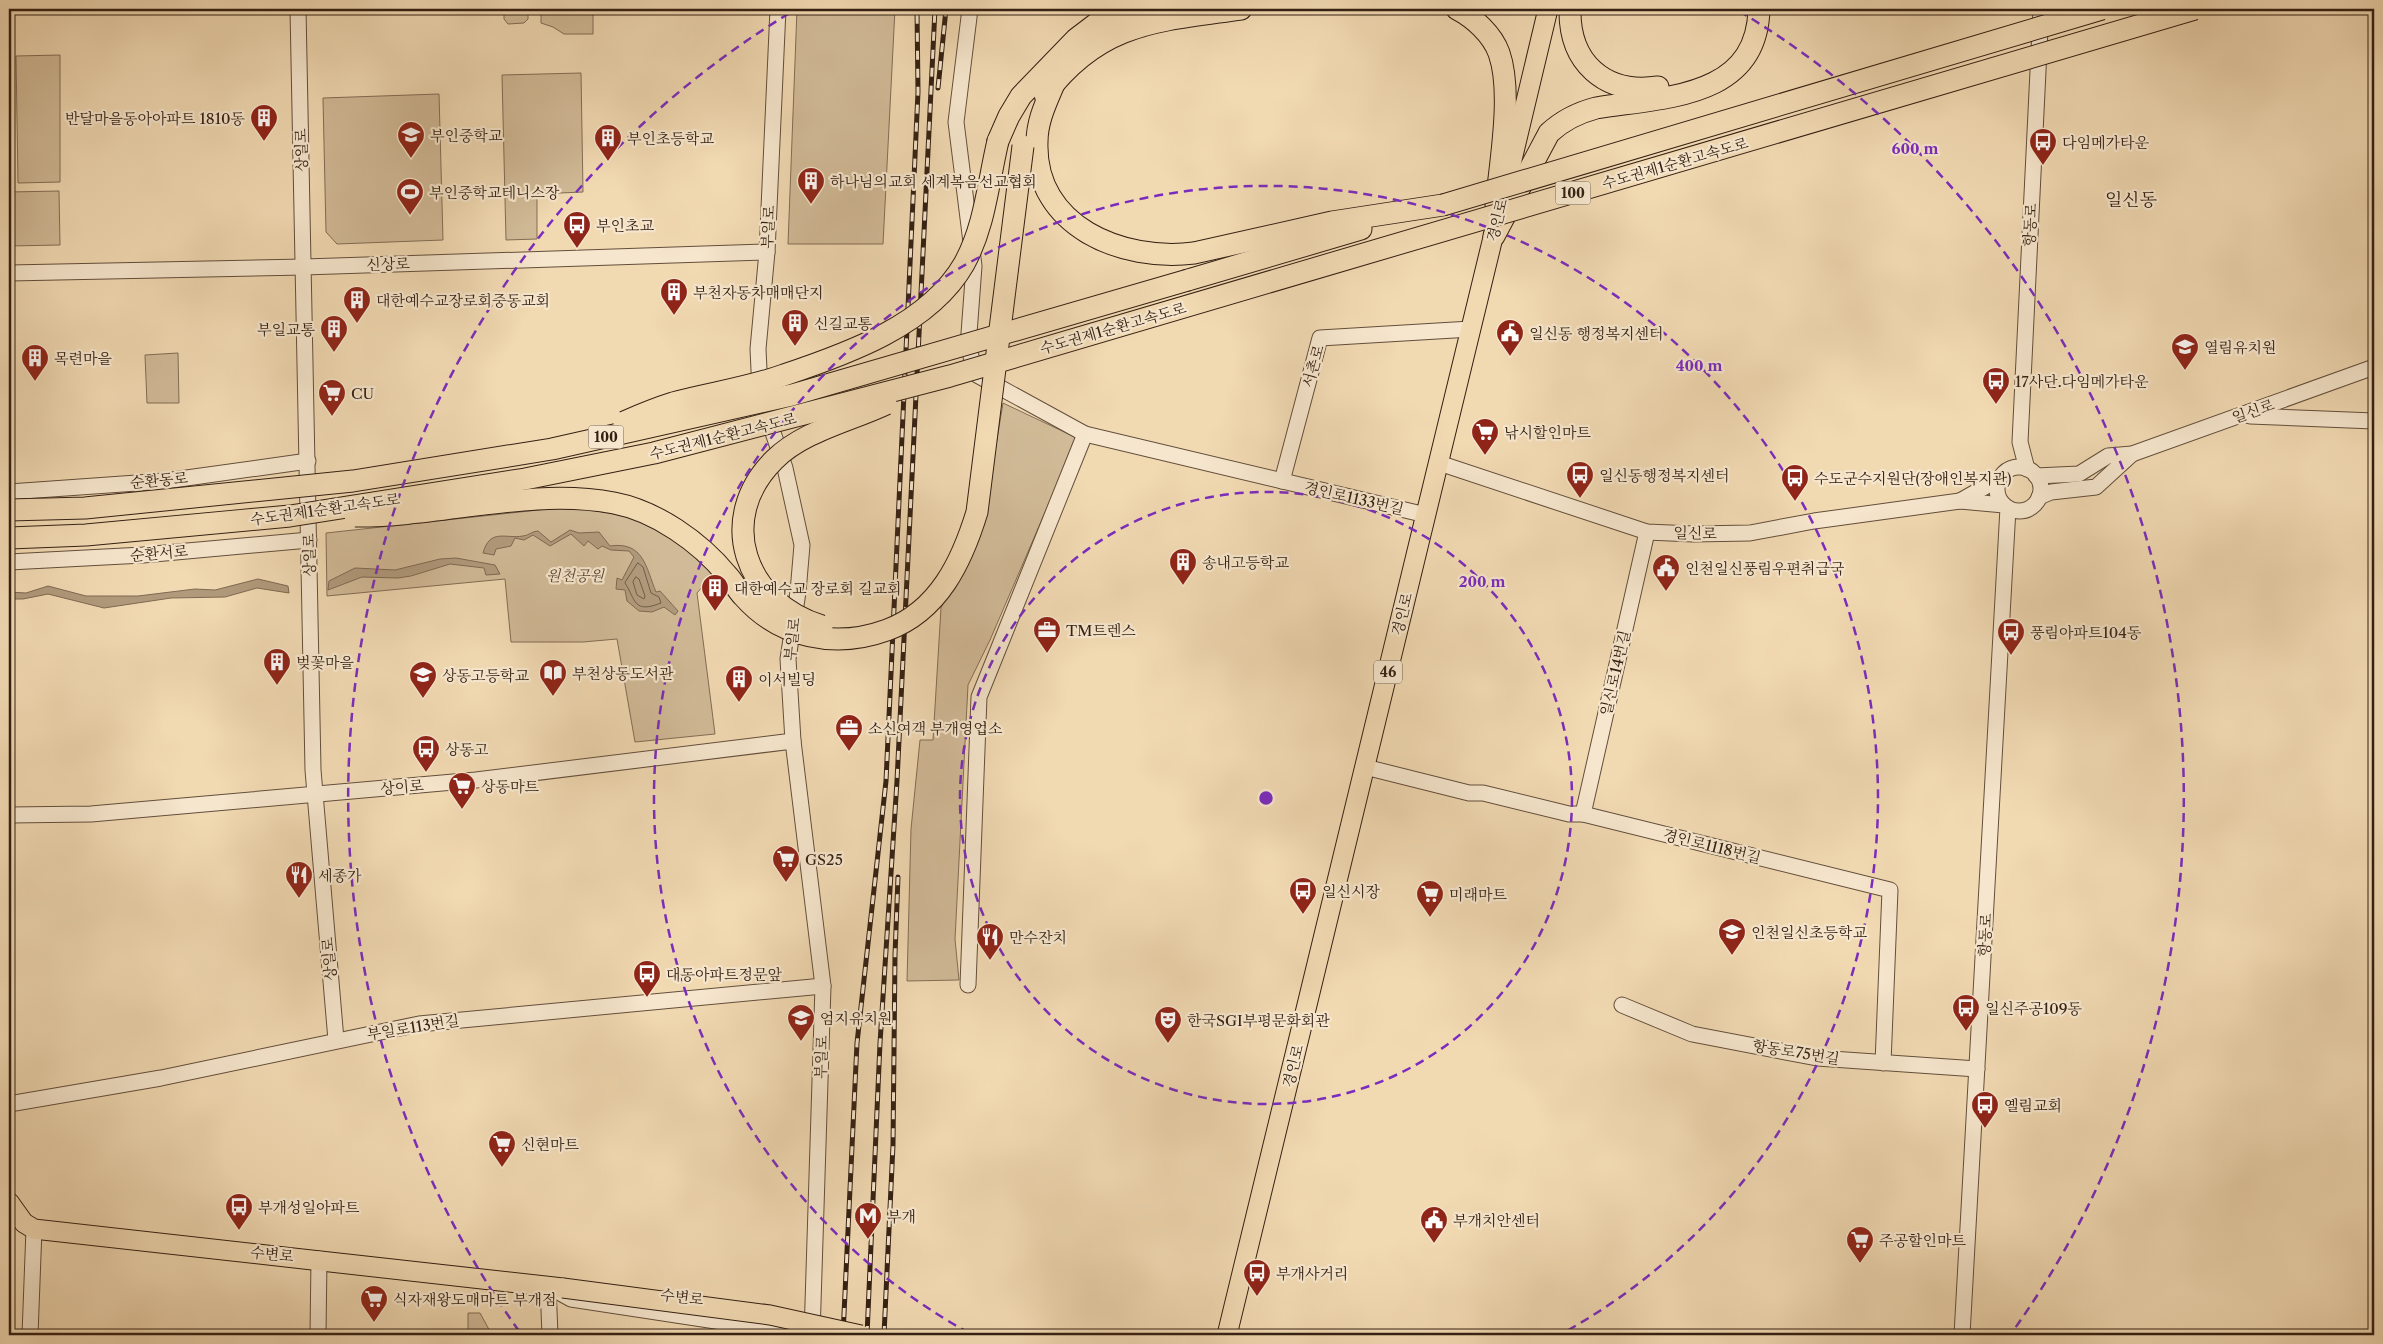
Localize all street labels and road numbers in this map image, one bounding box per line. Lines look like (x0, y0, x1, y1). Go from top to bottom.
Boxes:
street label: 상일로 (291, 128, 311, 172)
street label: 수도권제1순환고속도로 (1600, 133, 1751, 193)
road number: 100 (1556, 182, 1590, 204)
street label: 경인로 (1483, 196, 1512, 243)
street label: 항동로 (2019, 202, 2041, 247)
street label: 부일로 (757, 204, 779, 249)
street label: 신상로 (366, 254, 411, 274)
street label: 수도권제1순환고속도로 (1038, 298, 1189, 358)
street label: 서촌로 (1298, 342, 1328, 390)
street label: 일신로 (2229, 395, 2277, 427)
street label: 수도권제1순환고속도로 (647, 408, 799, 464)
road number: 100 (588, 426, 624, 448)
street label: 순환동로 (129, 468, 189, 492)
street label: 경인로1133번길 (1302, 477, 1406, 519)
street label: 수도권제1순환고속도로 (249, 489, 402, 529)
street label: 일신로 (1673, 523, 1717, 543)
street label: 상일로 (299, 533, 319, 577)
street label: 순환서로 (129, 541, 189, 565)
street label: 경인로 (1388, 590, 1417, 637)
street label: 부일로 (780, 616, 804, 662)
street label: 일신로14번길 (1596, 628, 1634, 718)
road number: 46 (1374, 660, 1402, 684)
street label: 상이로 (380, 776, 425, 798)
street label: 경인로1118번길 (1661, 825, 1763, 867)
street label: 항동로 (1974, 912, 1996, 957)
street label: 상일로 (318, 936, 340, 981)
street label: 부일로113번길 (365, 1010, 461, 1044)
street label: 부일로 (811, 1034, 831, 1079)
street label: 항동로75번길 (1751, 1036, 1841, 1068)
street label: 경인로 (1279, 1042, 1308, 1089)
street label: 수변로 (249, 1242, 295, 1266)
street label: 수변로 (659, 1285, 705, 1309)

